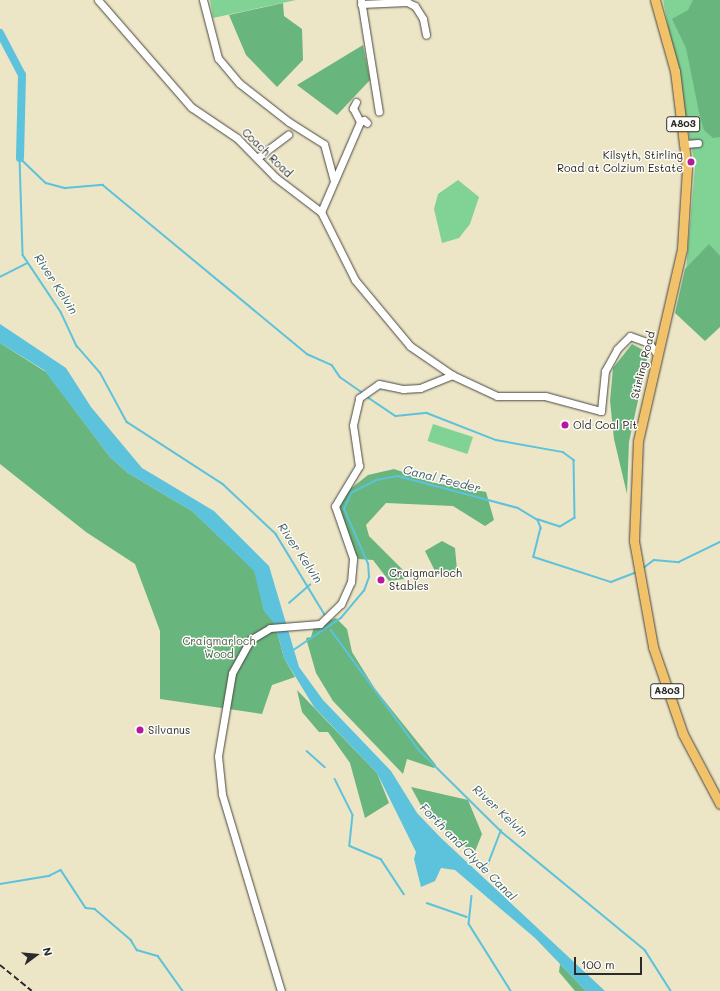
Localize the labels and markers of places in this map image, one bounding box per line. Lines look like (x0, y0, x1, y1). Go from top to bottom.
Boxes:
place label: Kilsyth, Stirling Road at Colzium Estate (557, 149, 683, 175)
marker: Kilsyth, Stirling Road at Colzium Estate (686, 157, 696, 167)
place label: Old Coal Pit (573, 418, 637, 432)
marker: Old Coal Pit (560, 420, 570, 430)
place label: Craigmarloch Stables (389, 567, 462, 593)
marker: Craigmarloch Stables (376, 575, 386, 585)
place label: Silvanus (148, 723, 190, 737)
marker: Silvanus (135, 725, 145, 735)

